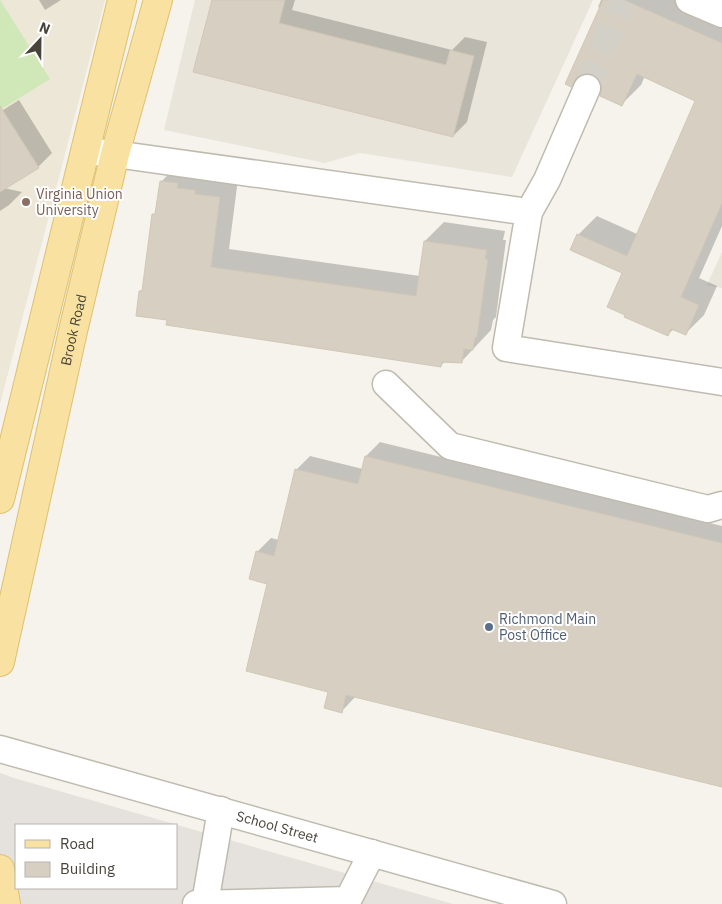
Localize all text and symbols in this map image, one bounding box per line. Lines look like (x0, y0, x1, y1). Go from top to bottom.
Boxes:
north arrow (15, 15, 65, 65)
text: N (37, 18, 53, 38)
place label: Virginia Union University (36, 185, 123, 219)
marker: Virginia Union University (20, 196, 32, 208)
street label: Brook Road (57, 292, 90, 367)
place label: Richmond Main Post Office (499, 610, 596, 644)
marker: Richmond Main Post Office (483, 621, 495, 633)
street label: School Street (234, 807, 320, 847)
legend (15, 824, 178, 889)
text: Road (60, 834, 95, 853)
text: Building (60, 859, 115, 878)

